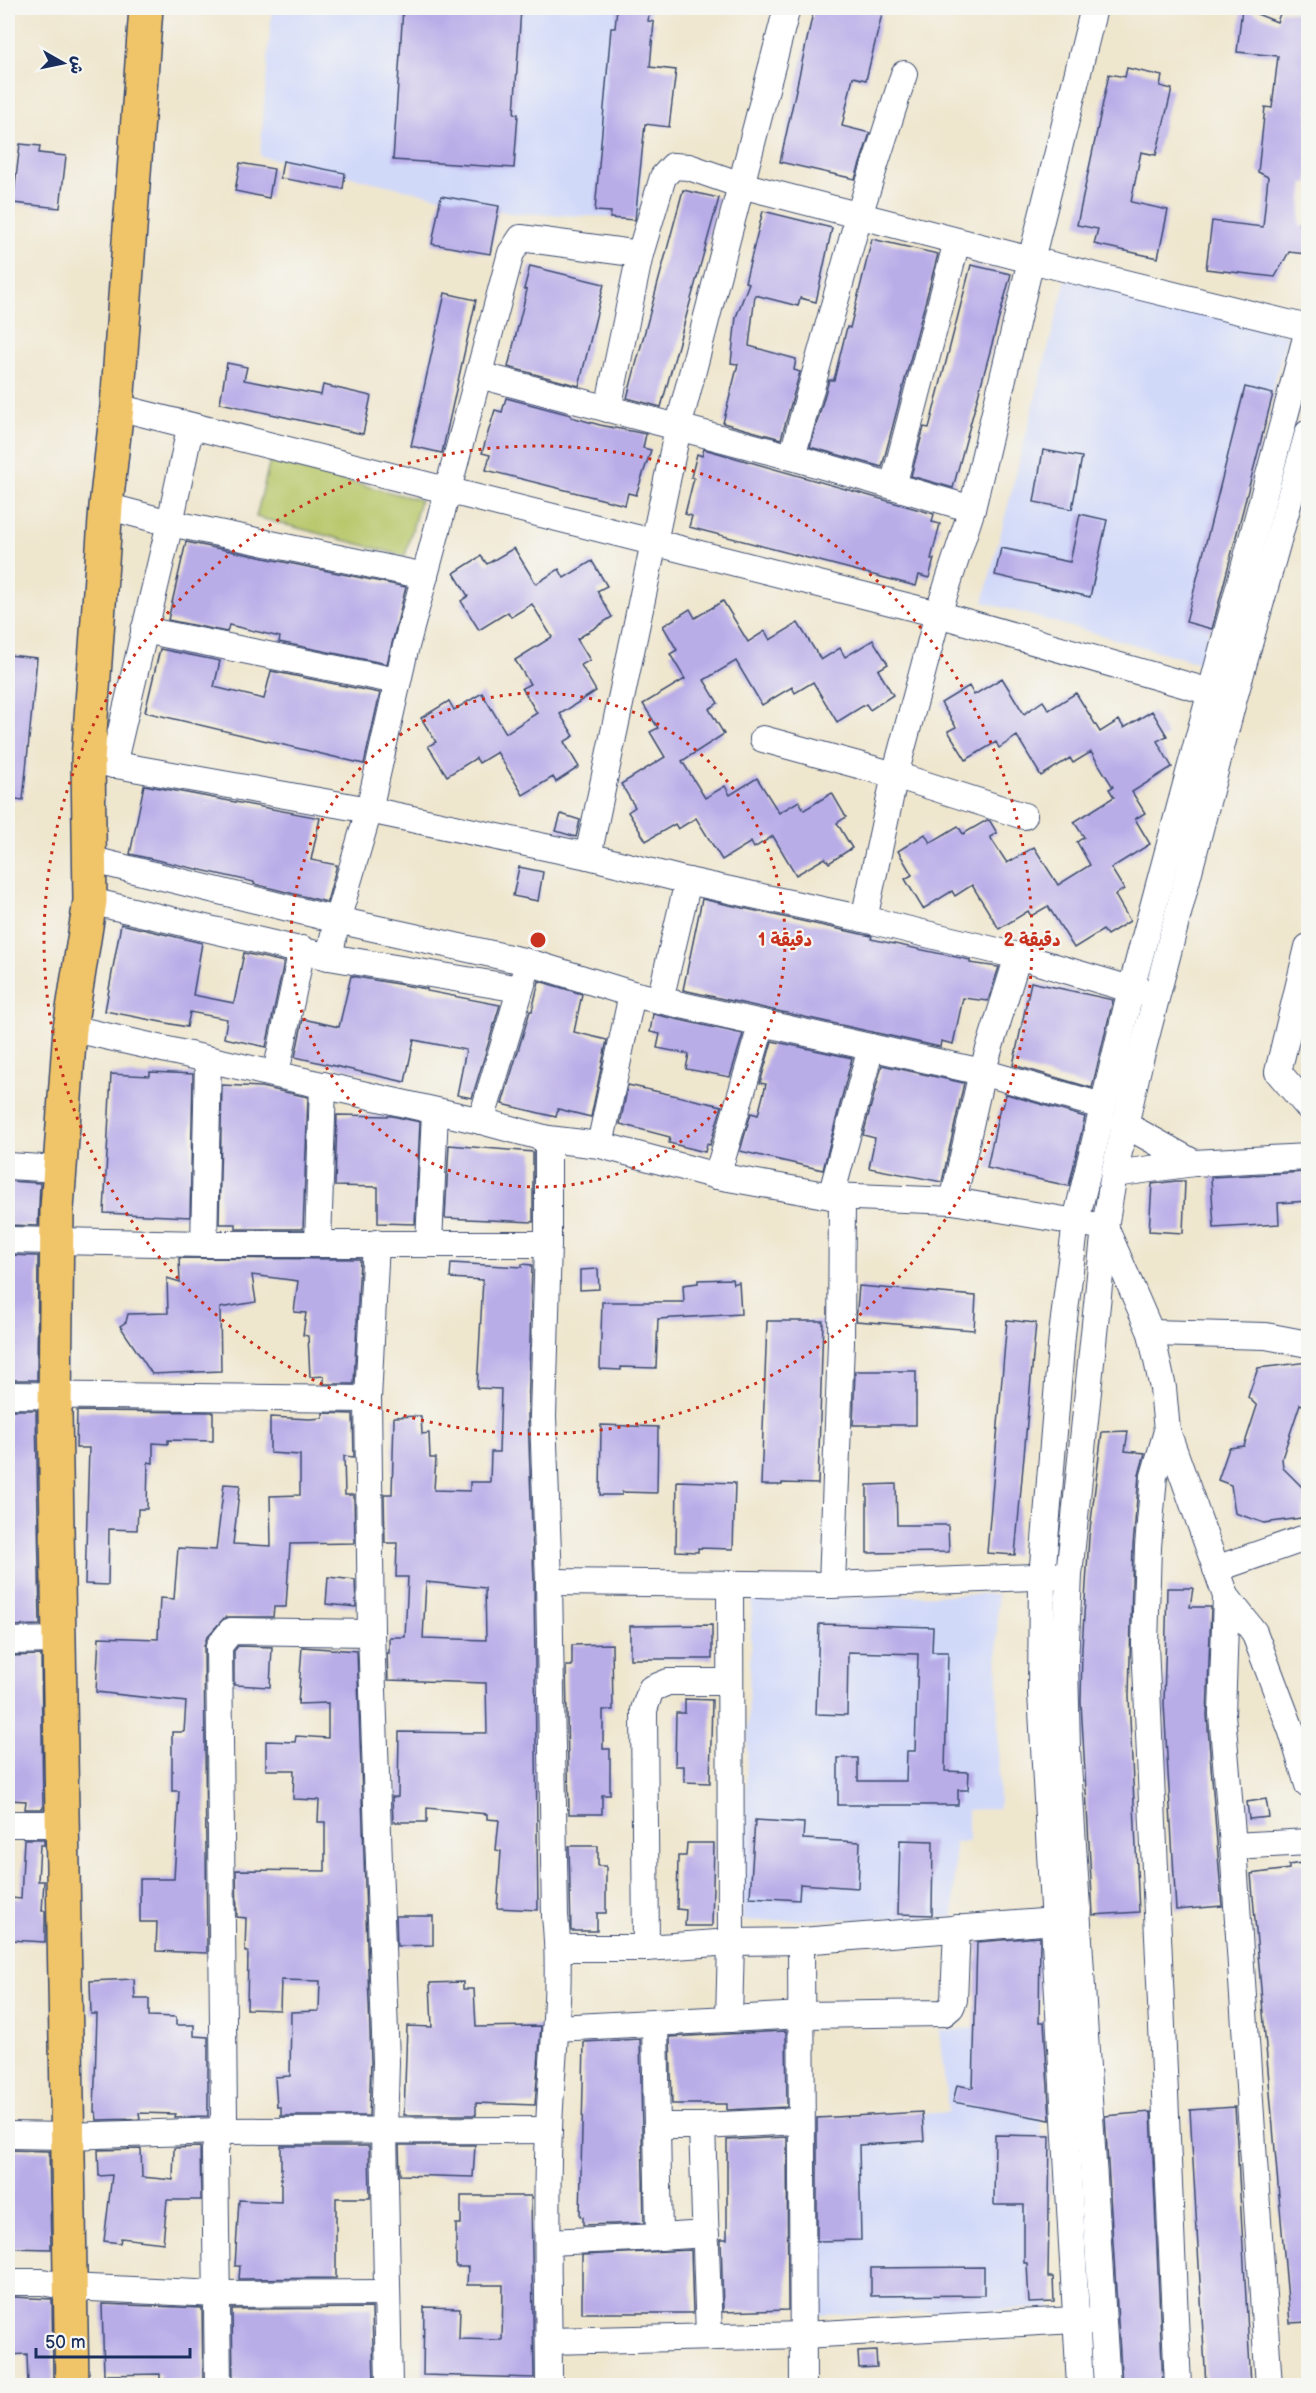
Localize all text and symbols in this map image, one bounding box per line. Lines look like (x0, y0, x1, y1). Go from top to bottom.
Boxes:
north arrow (33, 33, 93, 93)
text: ش (66, 55, 87, 75)
centre of rings (528, 930, 548, 950)
text: 1 دقيقة (758, 930, 812, 951)
text: 2 دقيقة (1003, 930, 1061, 951)
scale bar (36, 2321, 190, 2359)
text: 50 m (45, 2332, 86, 2353)

